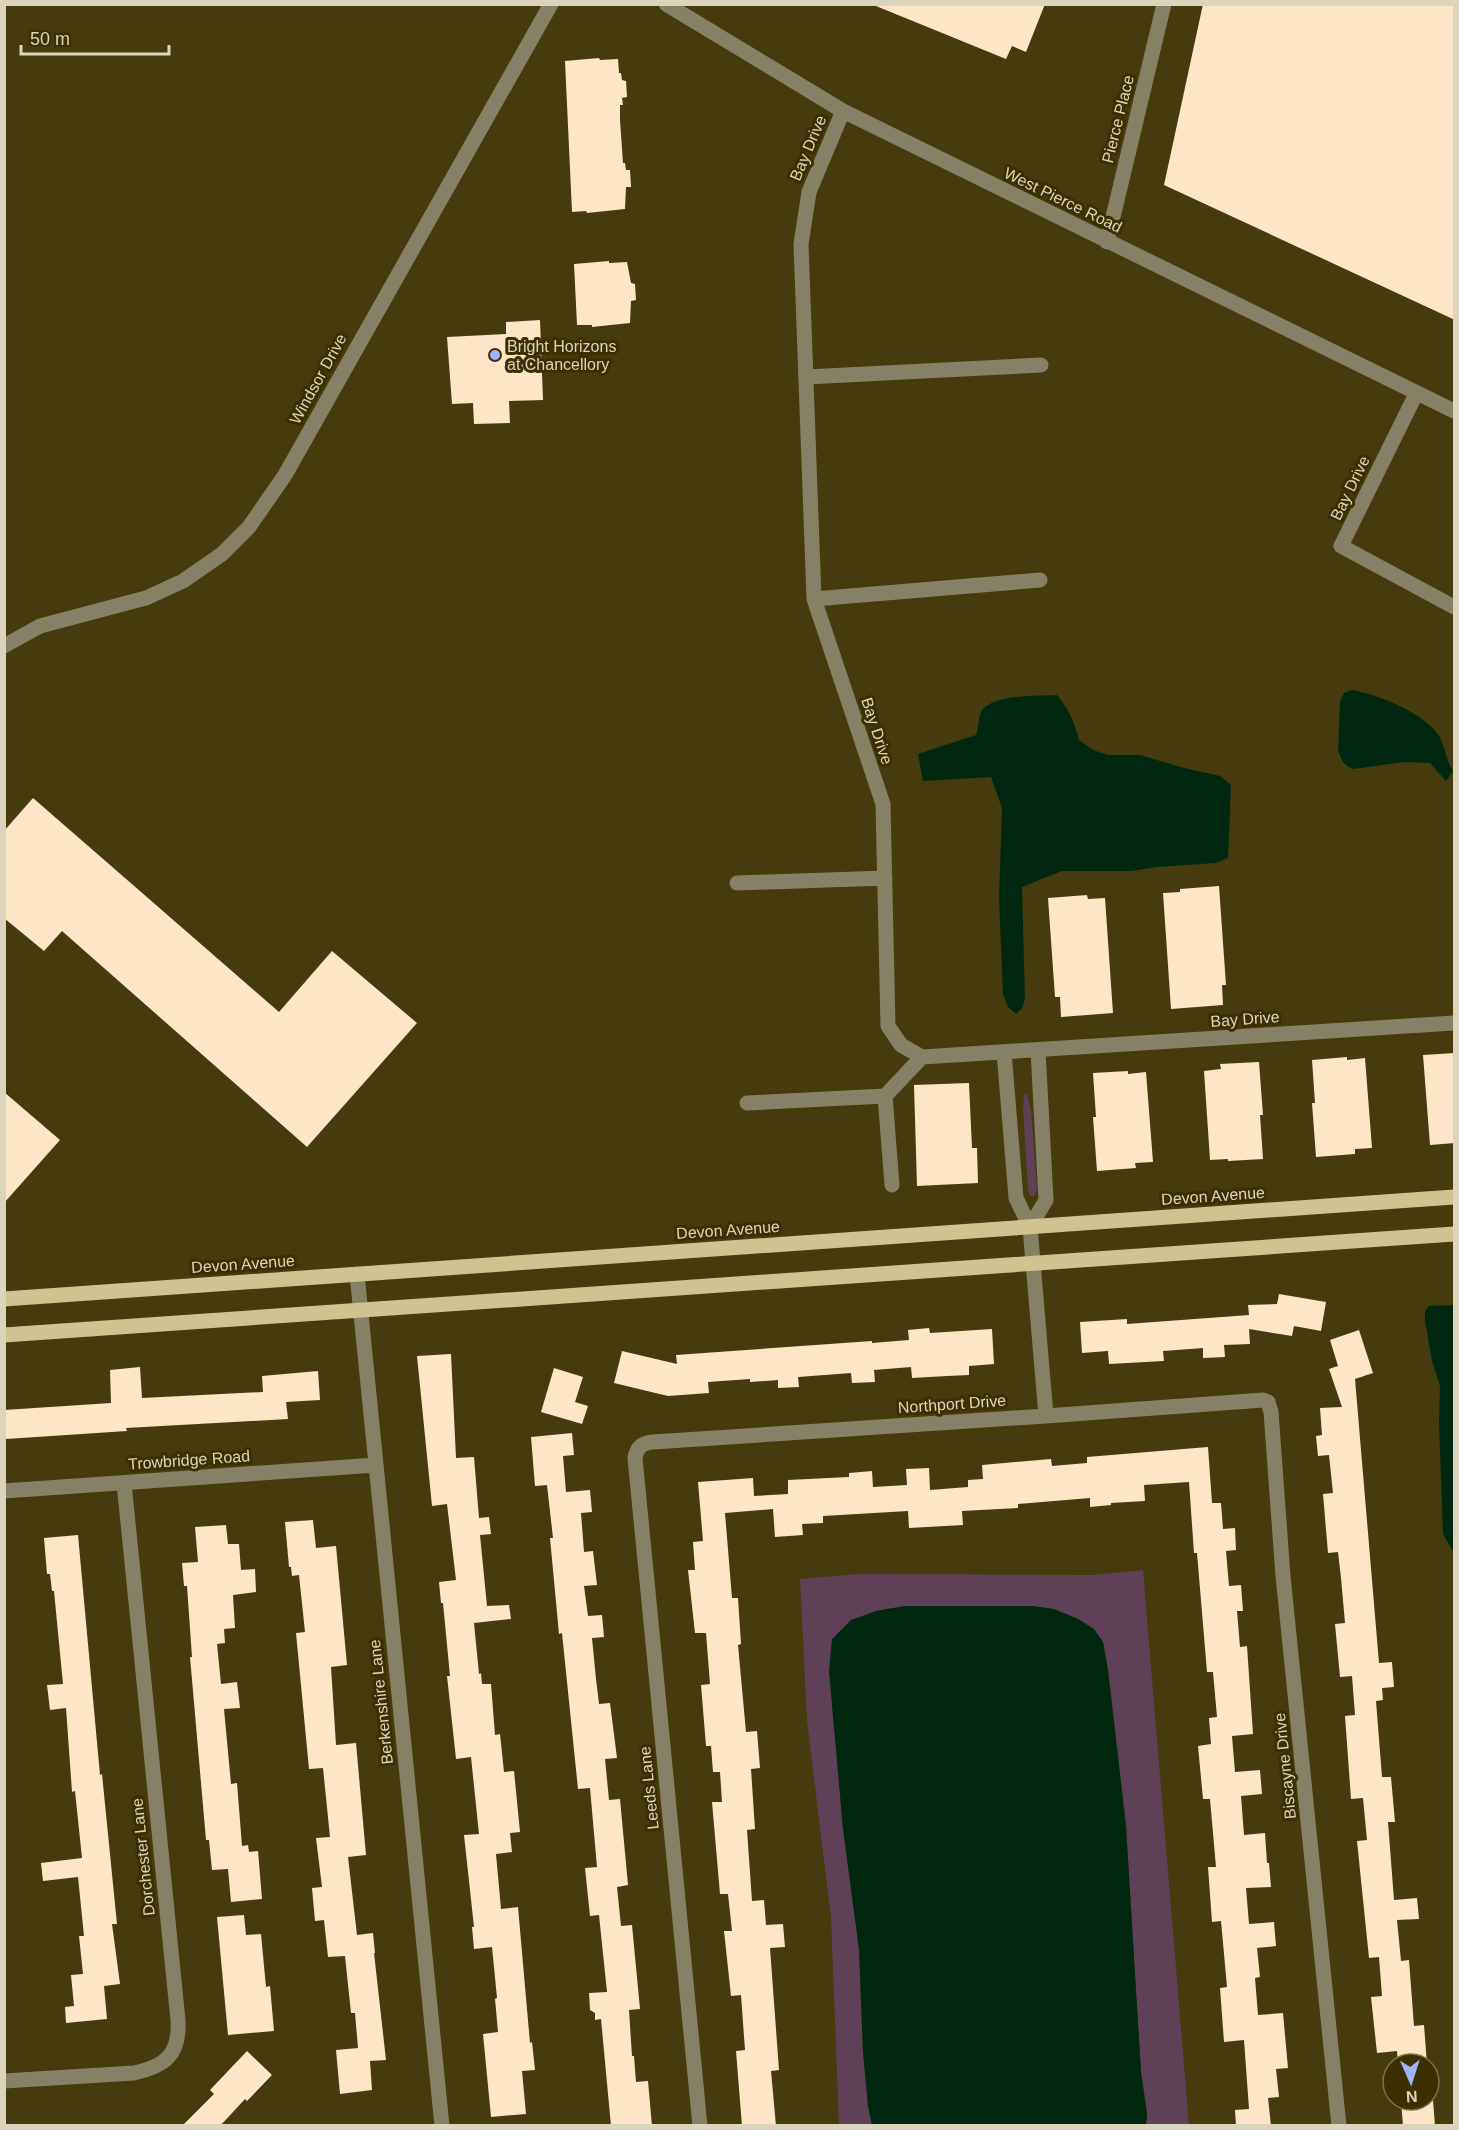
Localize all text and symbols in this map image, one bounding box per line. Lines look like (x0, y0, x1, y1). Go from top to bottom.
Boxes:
scale bar (21, 18, 170, 56)
text: 50 m (30, 29, 70, 49)
street label: Pierce Place (1099, 73, 1137, 165)
street label: Bay Drive (787, 113, 829, 183)
street label: West Pierce Road (1001, 164, 1125, 236)
street label: Windsor Drive (286, 331, 350, 427)
place label: Bright Horizons at Chancellory (507, 338, 616, 373)
marker: Bright Horizons at Chancellory (488, 348, 502, 362)
street label: Bay Drive (1327, 453, 1373, 523)
street label: Bay Drive (858, 695, 896, 767)
street label: Bay Drive (1210, 1008, 1280, 1030)
street label: Devon Avenue (1161, 1184, 1265, 1208)
street label: Devon Avenue (676, 1218, 780, 1242)
street label: Devon Avenue (191, 1252, 295, 1276)
street label: Northport Drive (897, 1392, 1007, 1416)
street label: Trowbridge Road (127, 1447, 251, 1473)
street label: Berkenshire Lane (366, 1639, 396, 1765)
street label: Biscayne Drive (1271, 1712, 1299, 1820)
street label: Leeds Lane (636, 1745, 662, 1830)
street label: Dorchester Lane (128, 1797, 158, 1917)
north arrow (1381, 2052, 1441, 2112)
text: N (1406, 2088, 1418, 2105)

